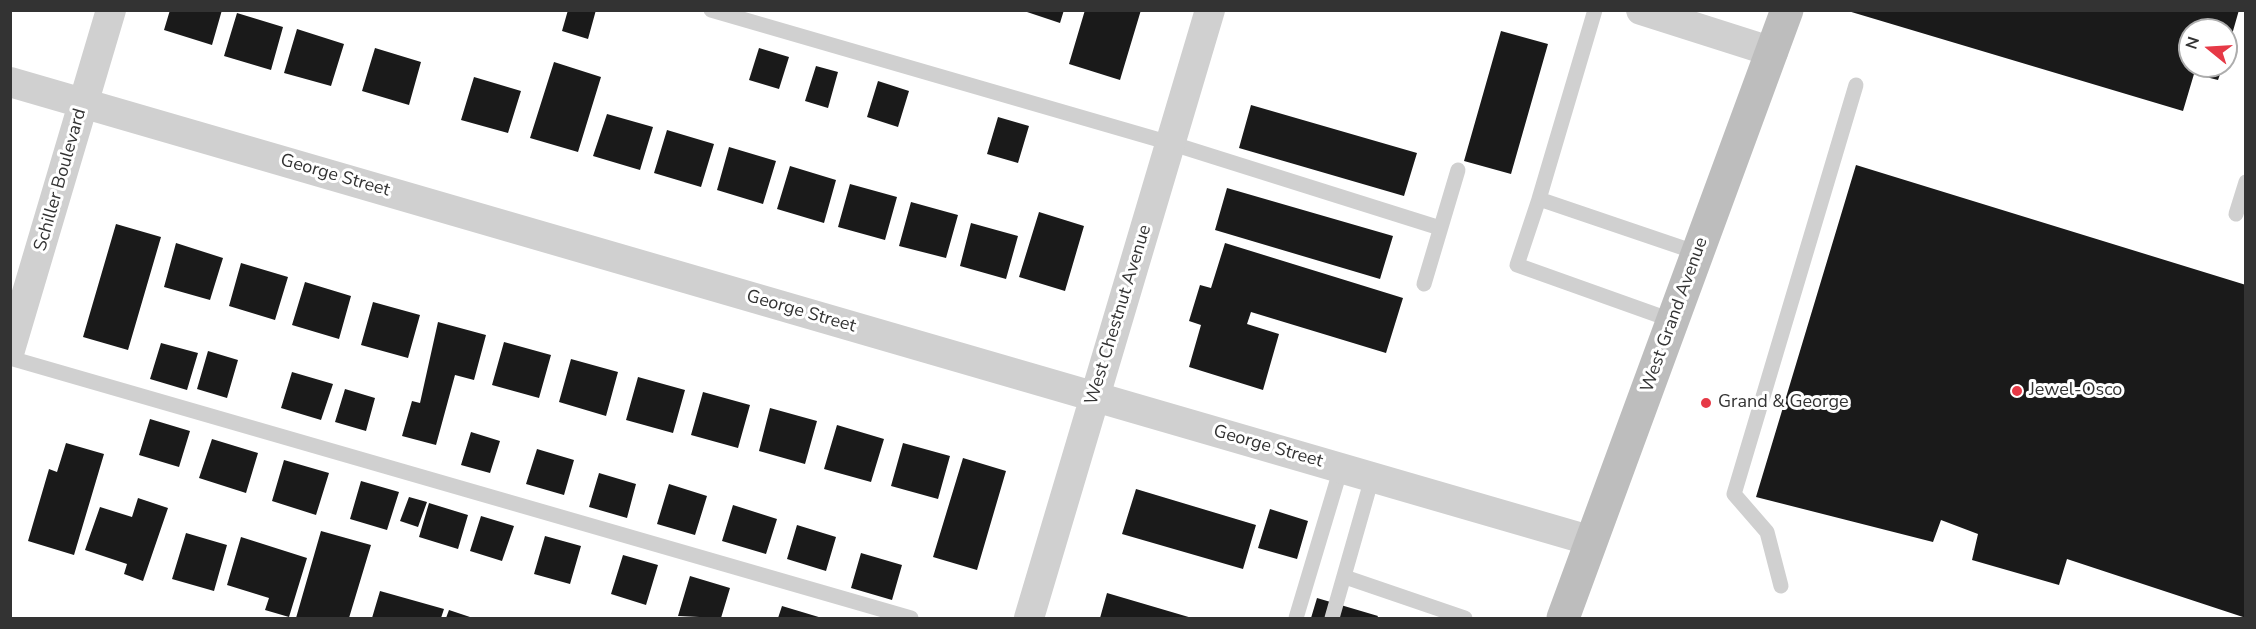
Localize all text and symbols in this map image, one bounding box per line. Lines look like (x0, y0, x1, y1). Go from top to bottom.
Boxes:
north arrow (2178, 18, 2238, 78)
text: N (2180, 34, 2205, 52)
street label: Schiller Boulevard (30, 106, 92, 254)
street label: George Street (278, 150, 392, 202)
street label: West Chestnut Avenue (1081, 222, 1157, 408)
street label: West Grand Avenue (1637, 235, 1713, 395)
street label: George Street (744, 286, 858, 338)
place label: Jewel-Osco (2029, 380, 2122, 402)
marker: Jewel-Osco (2010, 384, 2024, 398)
place label: Grand & George (1718, 392, 1849, 414)
marker: Grand & George (1699, 396, 1713, 410)
street label: George Street (1211, 421, 1325, 473)

